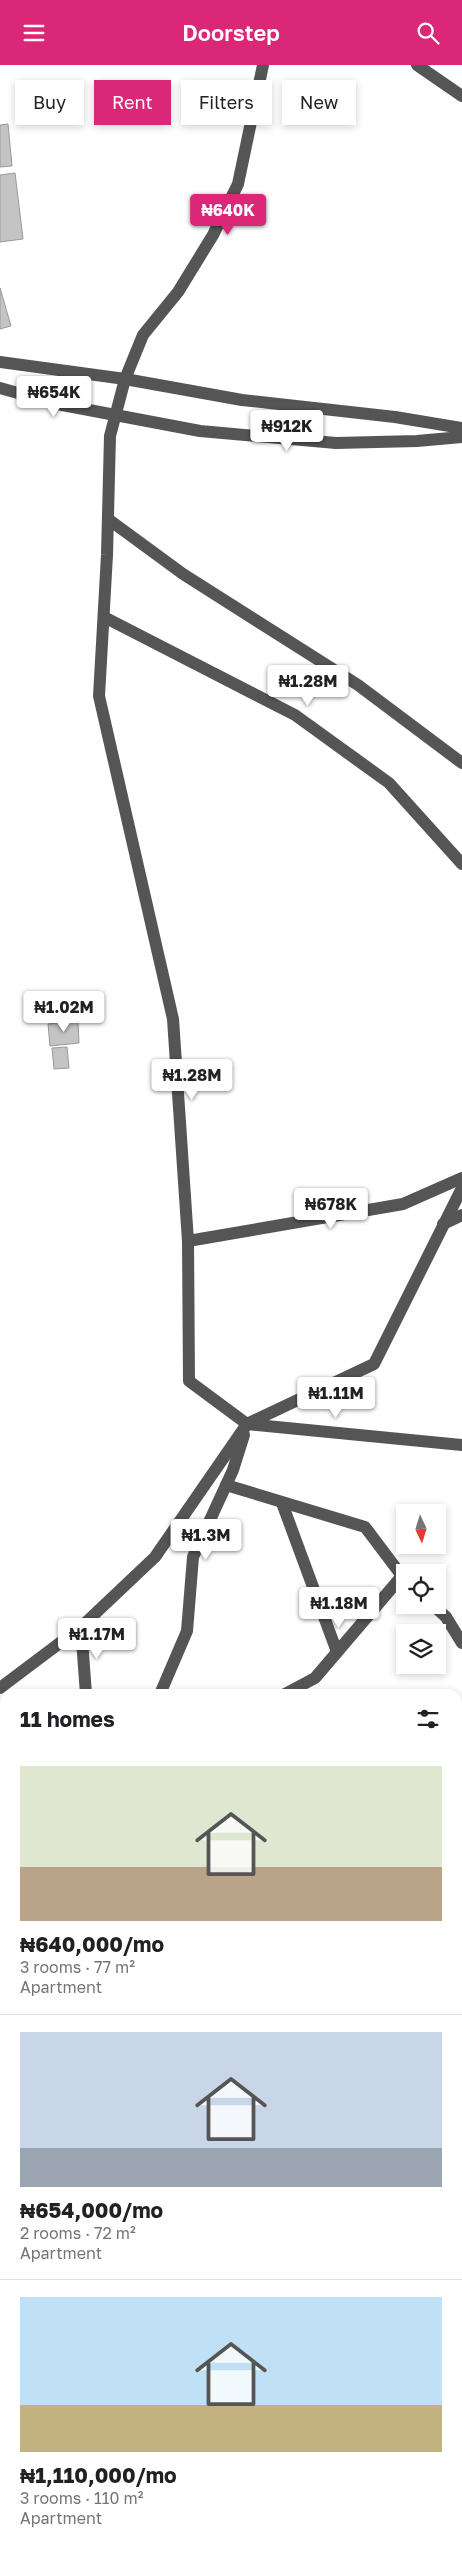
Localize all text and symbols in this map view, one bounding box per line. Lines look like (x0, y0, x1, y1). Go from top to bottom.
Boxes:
icon: menu (20, 19, 48, 47)
text: Doorstep (182, 19, 280, 46)
icon: search (414, 19, 442, 47)
chip: Buy (15, 80, 84, 125)
chip: Rent (94, 80, 171, 125)
chip: Filters (181, 80, 272, 125)
chip: New (282, 80, 356, 125)
pin: ₦640K (193, 193, 263, 236)
text: ₦640K (201, 200, 255, 220)
pin: ₦654K (19, 375, 89, 418)
text: ₦654K (27, 382, 81, 402)
pin: ₦912K (252, 409, 322, 452)
text: ₦912K (261, 416, 313, 436)
pin: ₦1.28M (267, 665, 349, 707)
text: ₦1.28M (278, 671, 338, 691)
pin: ₦1.02M (23, 991, 105, 1033)
text: ₦1.02M (34, 997, 94, 1017)
pin: ₦1.28M (151, 1059, 233, 1101)
text: ₦1.28M (162, 1065, 222, 1085)
pin: ₦678K (296, 1187, 366, 1230)
text: ₦678K (305, 1194, 357, 1214)
pin: ₦1.11M (295, 1377, 377, 1419)
text: ₦1.11M (308, 1383, 364, 1403)
north arrow (396, 1504, 446, 1554)
map controls (396, 1504, 446, 1674)
pin: ₦1.3M (171, 1519, 241, 1561)
text: ₦1.3M (182, 1525, 230, 1545)
button: locate (396, 1564, 446, 1614)
pin: ₦1.18M (298, 1587, 380, 1629)
text: ₦1.18M (310, 1593, 368, 1613)
pin: ₦1.17M (56, 1617, 138, 1660)
text: ₦1.17M (69, 1624, 125, 1644)
button: layers (396, 1624, 446, 1674)
icon: filters (414, 1705, 442, 1733)
text: 11 homes (20, 1706, 115, 1732)
icon: home (186, 1799, 276, 1889)
text: ₦640,000/mo (20, 1931, 164, 1957)
text: 3 rooms · 77 m² (20, 1957, 135, 1977)
text: Apartment (20, 1977, 102, 1997)
icon: home (186, 2064, 276, 2154)
text: ₦654,000/mo (20, 2197, 163, 2223)
text: 2 rooms · 72 m² (20, 2223, 136, 2243)
text: Apartment (20, 2243, 102, 2263)
icon: home (186, 2329, 276, 2419)
text: ₦1,110,000/mo (20, 2462, 177, 2488)
text: 3 rooms · 110 m² (20, 2488, 143, 2508)
text: Apartment (20, 2508, 102, 2528)

